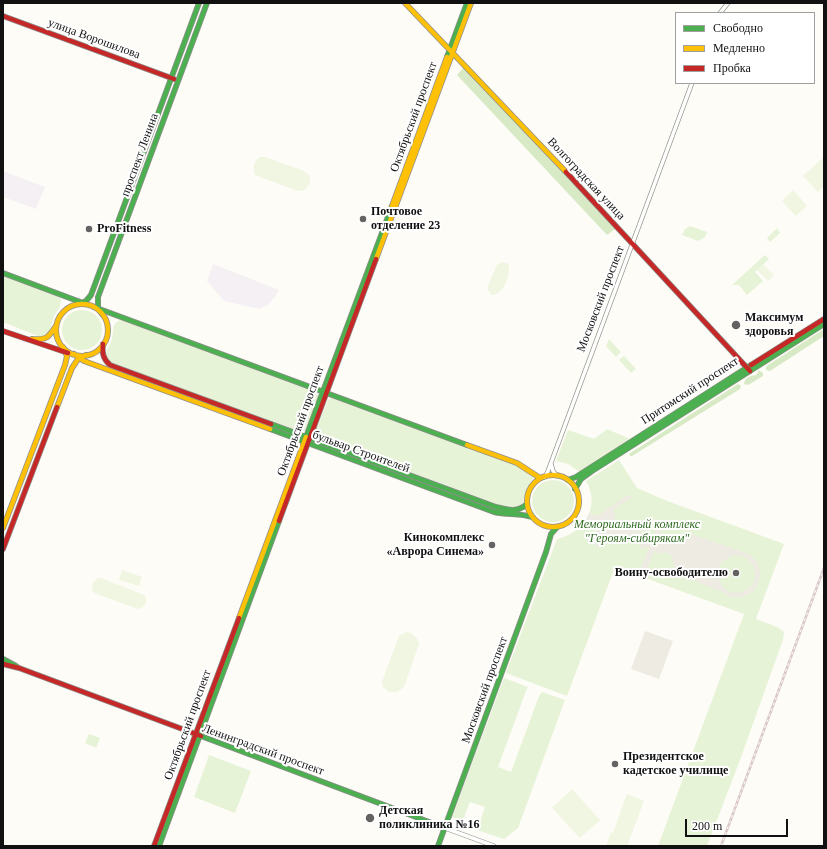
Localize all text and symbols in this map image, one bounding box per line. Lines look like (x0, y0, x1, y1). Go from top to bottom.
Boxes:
legend (675, 12, 815, 84)
street label: улица Ворошилова (46, 16, 142, 62)
text: Свободно (713, 21, 763, 35)
text: Медленно (713, 41, 765, 55)
street label: Октябрьский проспект (387, 60, 441, 174)
text: Пробка (713, 61, 751, 75)
street label: проспект Ленина (118, 111, 162, 199)
street label: Волгоградская улица (544, 135, 628, 223)
place label: Почтовое отделение 23 (371, 205, 440, 233)
marker: Почтовое отделение 23 (358, 214, 368, 224)
place label: ProFitness (97, 222, 151, 236)
marker: ProFitness (84, 224, 94, 234)
street label: Московский проспект (574, 244, 628, 354)
place label: Максимум здоровья (745, 311, 803, 339)
marker: Максимум здоровья (730, 319, 742, 331)
street label: Притомский проспект (639, 354, 741, 428)
street label: Октябрьский проспект (274, 364, 328, 478)
street label: бульвар Строителей (310, 428, 412, 476)
park label: Мемориальный комплекс "Героям-сибирякам" (574, 518, 700, 546)
place label: Кинокомплекс «Аврора Синема» (387, 531, 484, 559)
marker: Кинокомплекс «Аврора Синема» (487, 540, 497, 550)
place label: Воину-освободителю (615, 566, 728, 580)
marker: Воину-освободителю (731, 568, 741, 578)
street label: Московский проспект (459, 635, 511, 745)
street label: Октябрьский проспект (161, 668, 215, 782)
street label: Ленинградский проспект (200, 721, 326, 779)
place label: Президентское кадетское училище (623, 750, 728, 778)
marker: Президентское кадетское училище (610, 759, 620, 769)
place label: Детская поликлиника №16 (379, 804, 480, 832)
scale bar (687, 811, 790, 837)
marker: Детская поликлиника №16 (364, 812, 376, 824)
text: 200 m (692, 819, 722, 833)

